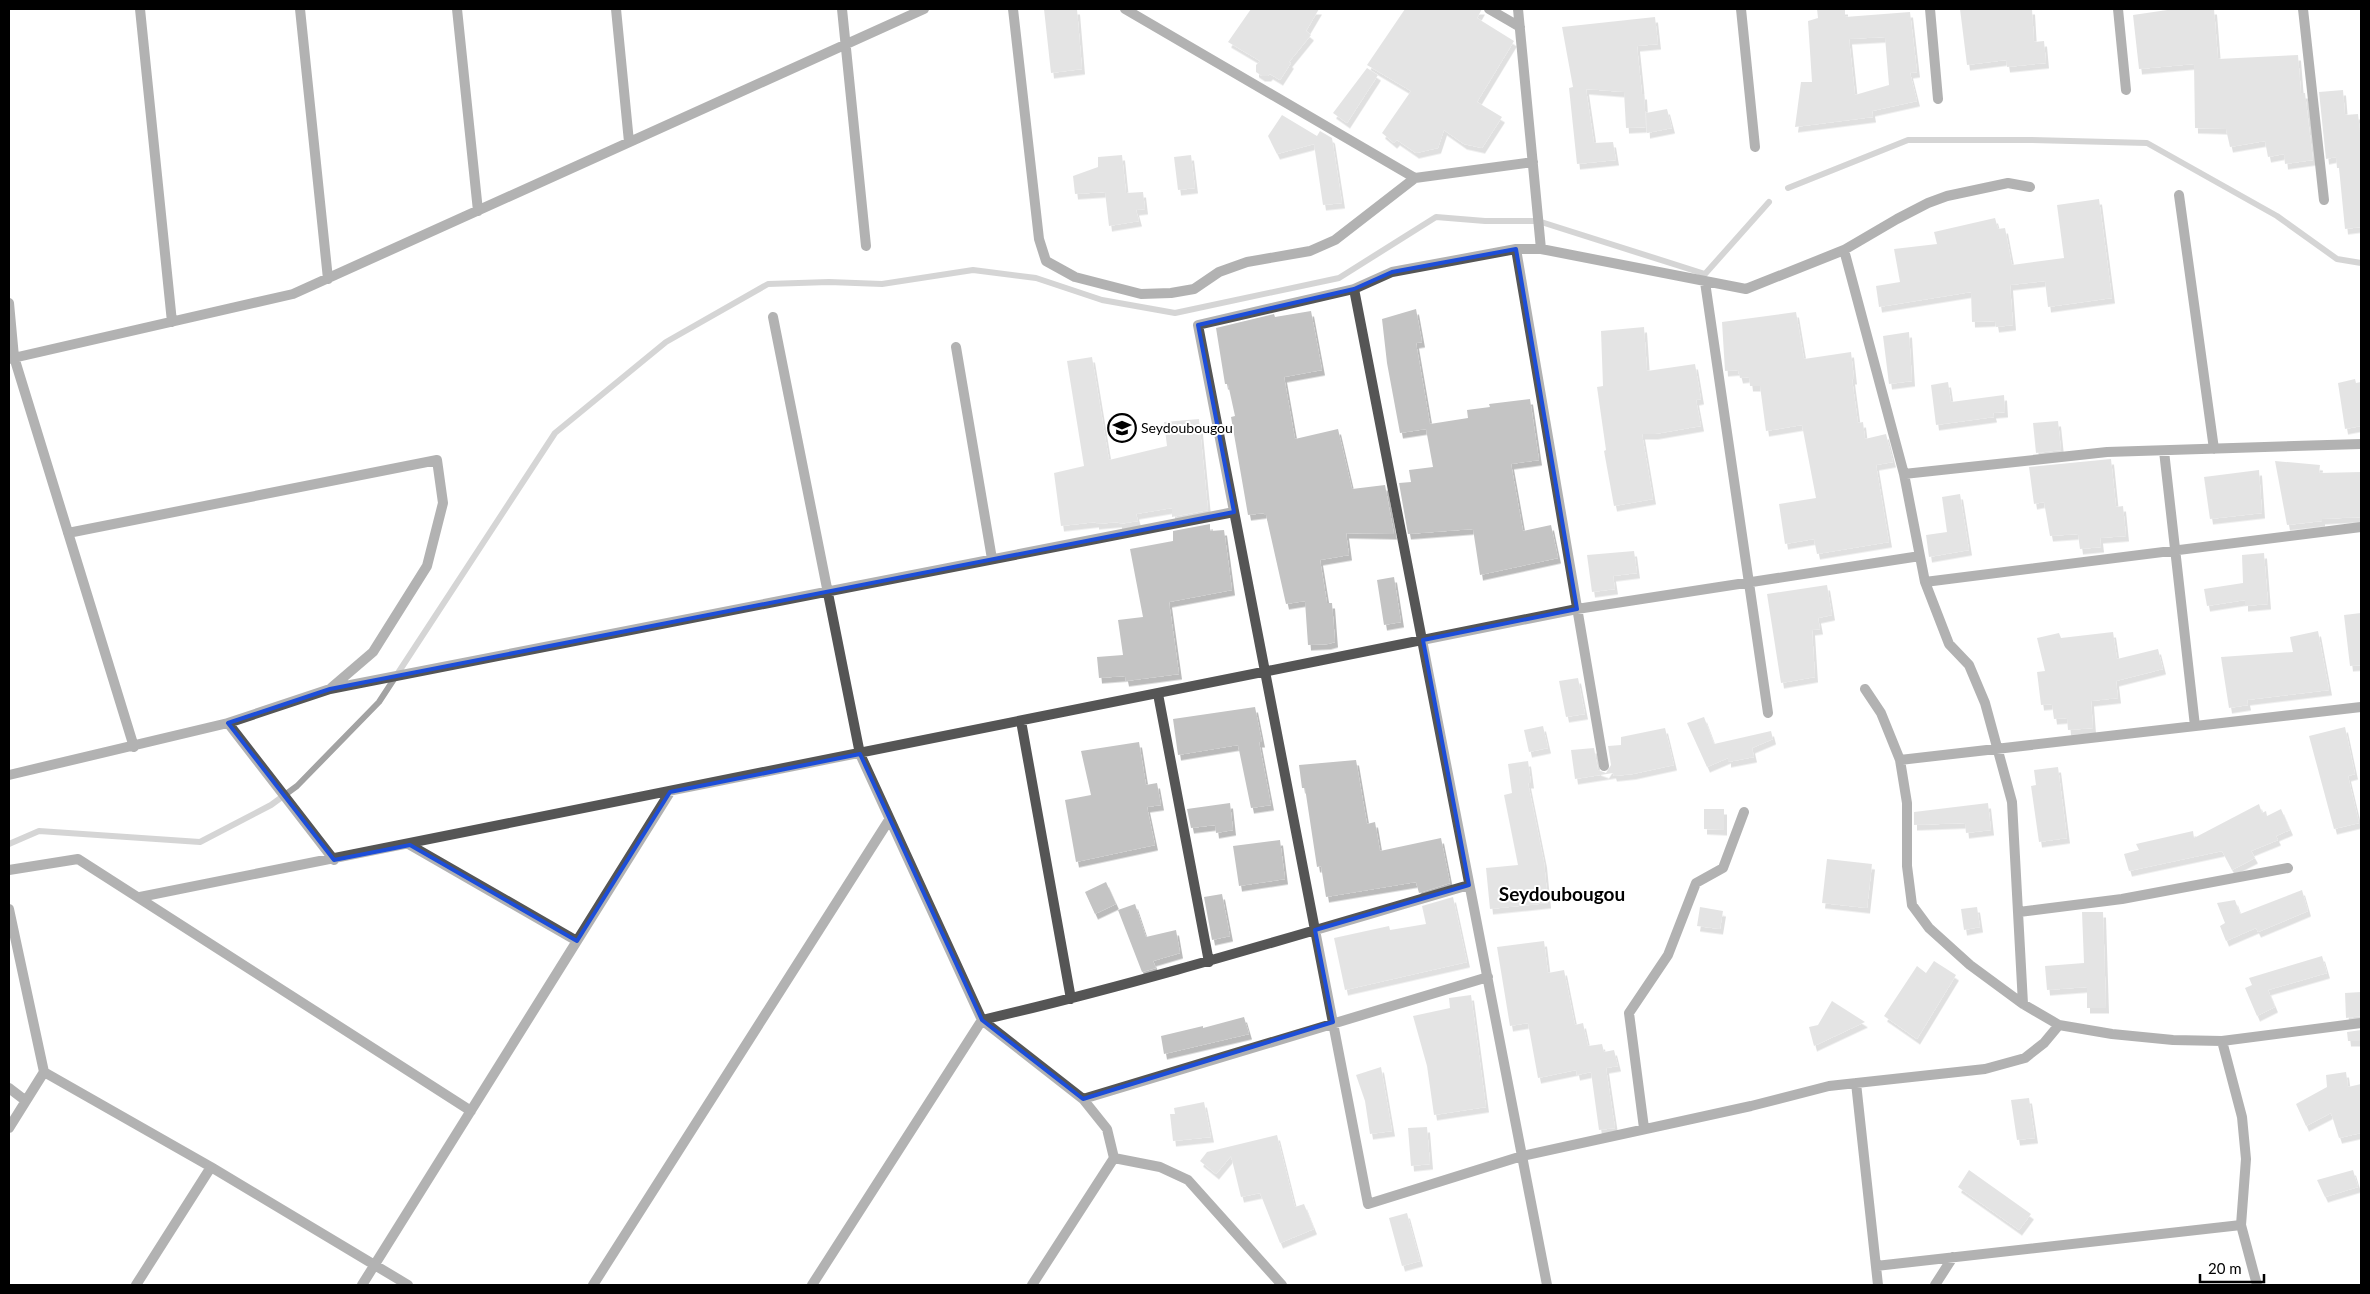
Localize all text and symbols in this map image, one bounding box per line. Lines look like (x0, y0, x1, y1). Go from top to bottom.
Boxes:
school or university icon: Seydoubougou (1107, 413, 1137, 443)
place label: Seydoubougou (1141, 419, 1233, 436)
district label: Seydoubougou (1499, 882, 1625, 905)
scale bar (2200, 1252, 2264, 1284)
text: 20 m (2208, 1259, 2242, 1277)

